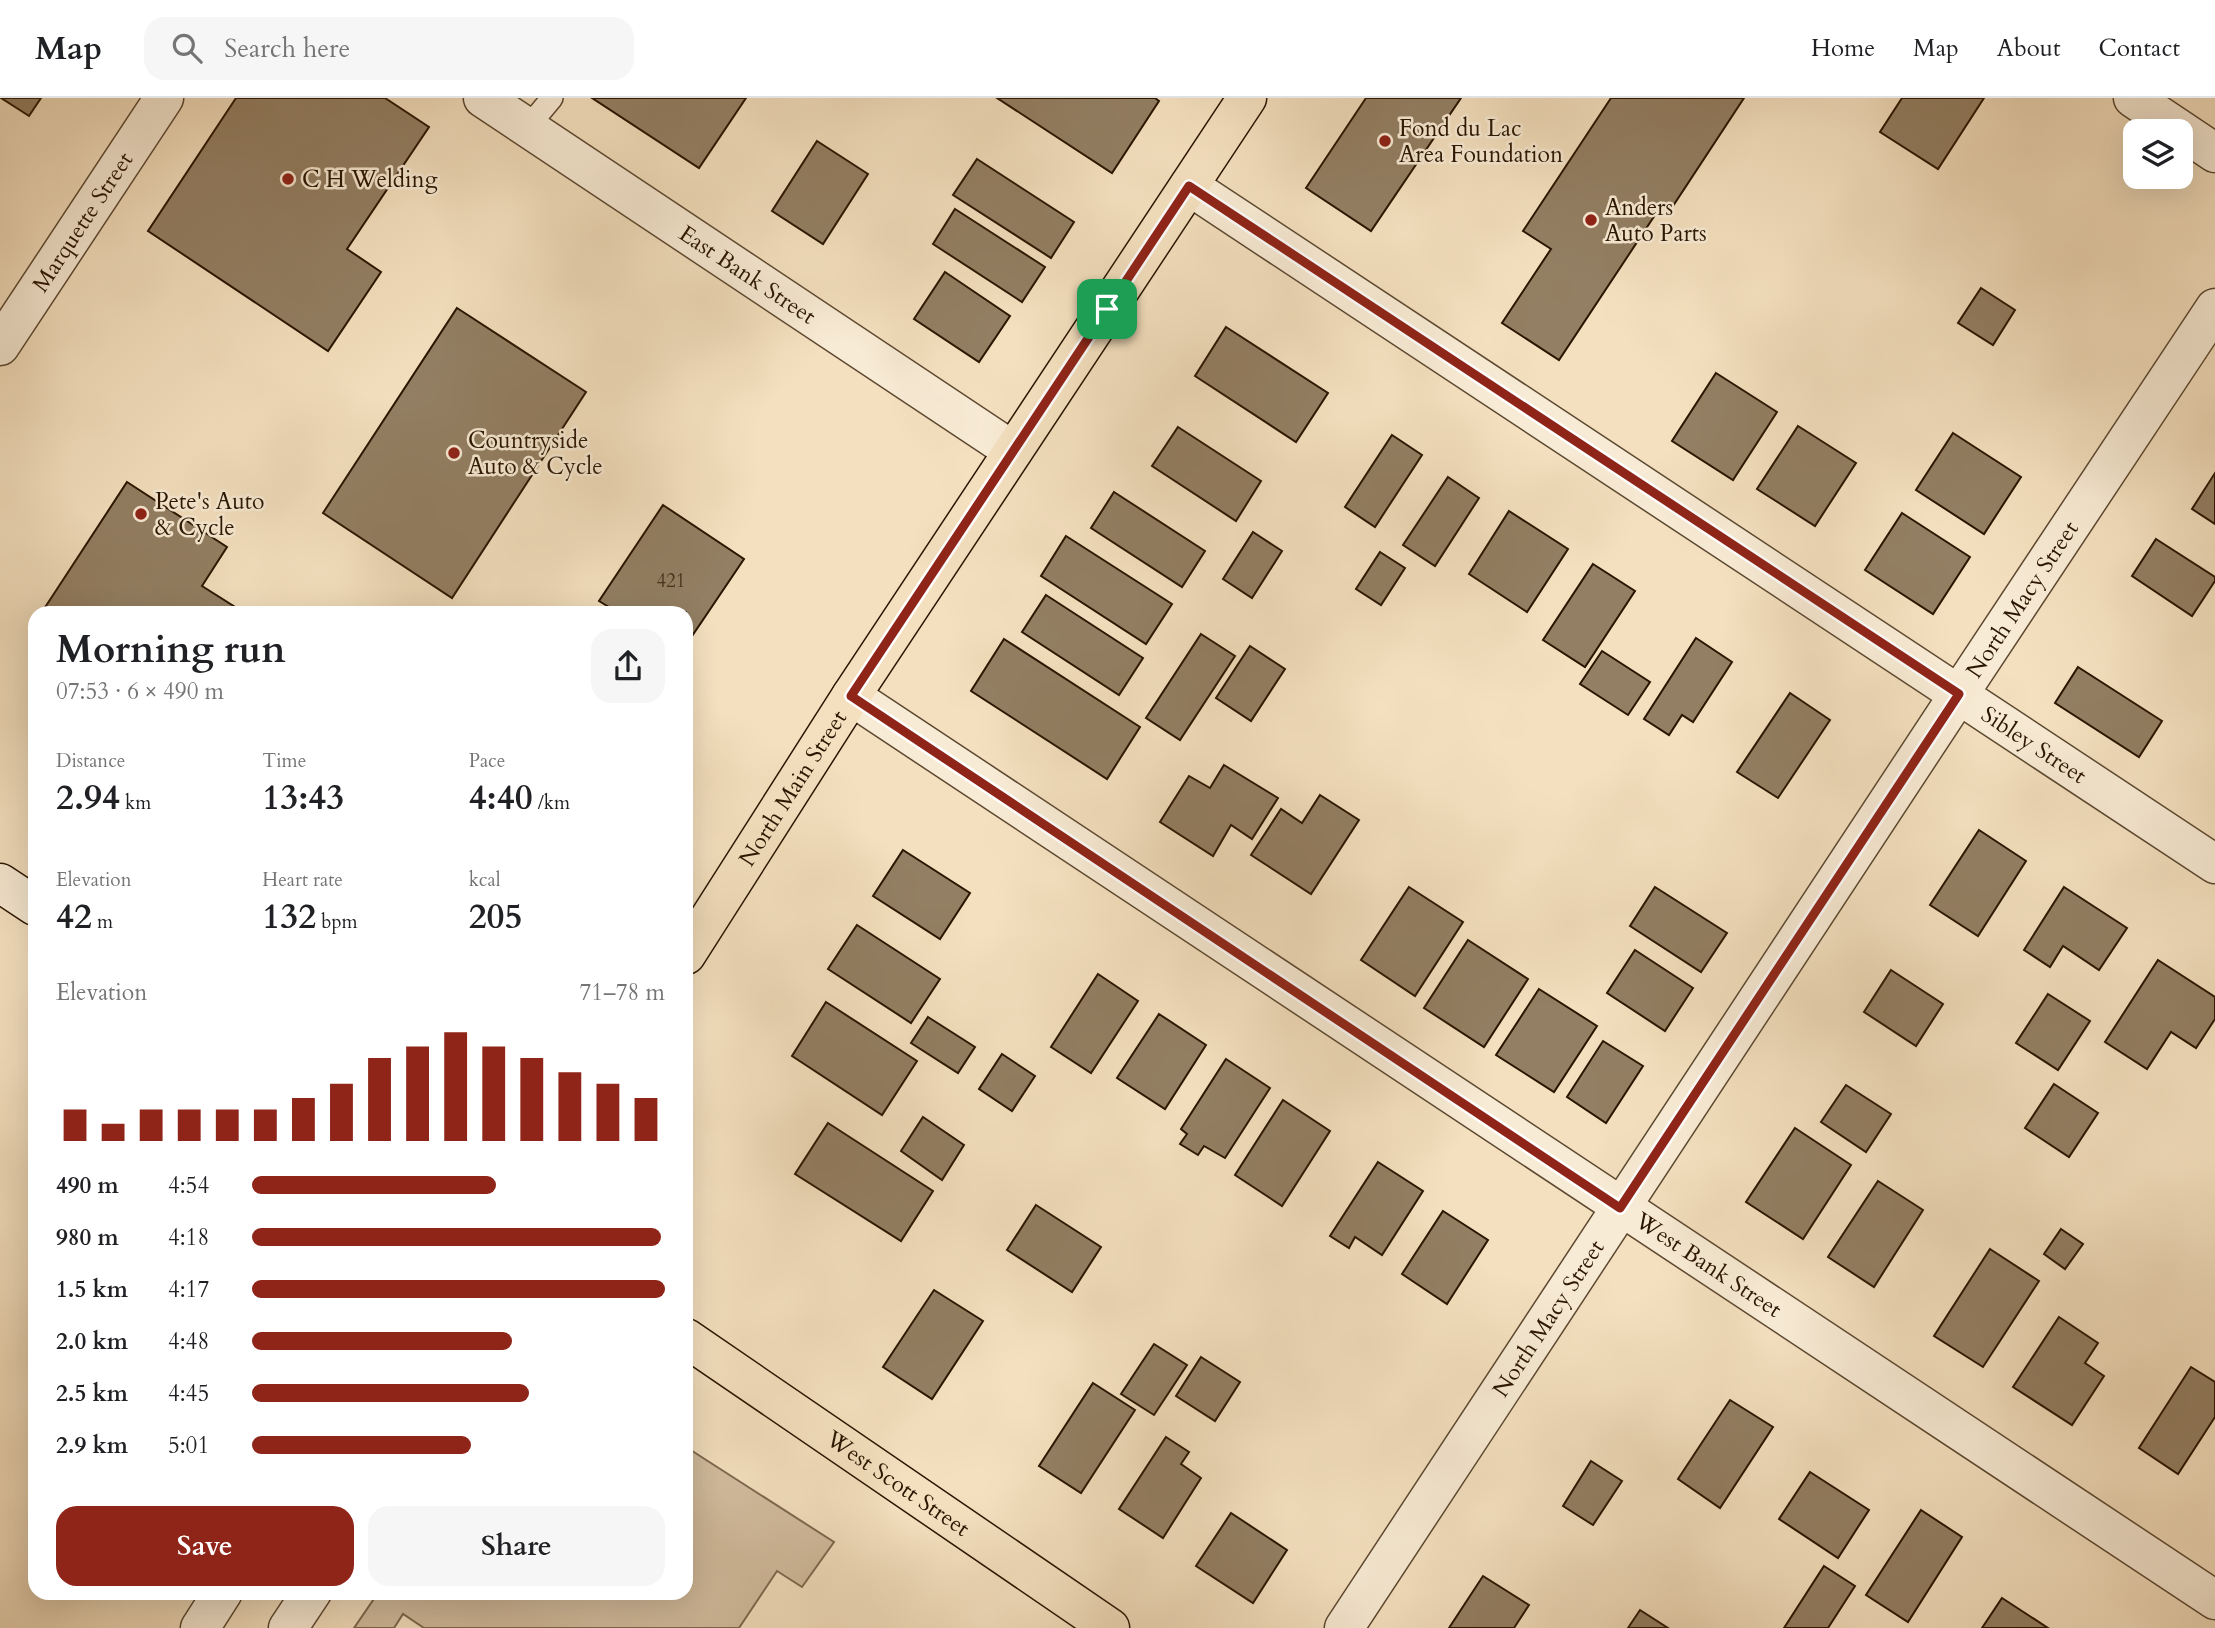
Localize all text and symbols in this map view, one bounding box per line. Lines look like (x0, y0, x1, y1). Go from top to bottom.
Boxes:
search box (144, 17, 634, 80)
text: Map (35, 26, 102, 71)
icon: search (168, 29, 206, 67)
text: Search here (224, 31, 350, 66)
text: Home (1811, 32, 1875, 65)
text: Map (1913, 32, 1959, 65)
text: About (1997, 32, 2061, 65)
text: Contact (2099, 32, 2180, 65)
place label: Fond du Lac Area Foundation (1399, 113, 1563, 170)
map controls (2123, 119, 2193, 189)
button: layers (2123, 119, 2193, 189)
marker: Fond du Lac Area Foundation (1377, 133, 1393, 149)
street label: Marquette Street (25, 146, 140, 298)
place label: C H Welding (302, 164, 438, 195)
marker: C H Welding (280, 171, 296, 187)
place label: Anders Auto Parts (1605, 192, 1707, 249)
marker: Anders Auto Parts (1583, 212, 1599, 228)
street label: East Bank Street (673, 218, 822, 331)
pin (1077, 279, 1137, 339)
icon: arrive (1088, 290, 1126, 328)
place label: Countryside Auto & Cycle (468, 425, 603, 482)
marker: Countryside Auto & Cycle (446, 445, 462, 461)
place label: Pete's Auto & Cycle (155, 486, 265, 543)
marker: Pete's Auto & Cycle (133, 506, 149, 522)
street label: North Macy Street (1959, 515, 2086, 684)
house number: 421 (656, 568, 686, 594)
text: Morning run (56, 624, 286, 676)
button: share (591, 629, 665, 703)
text: 07:53 · 6 × 490 m (56, 676, 224, 707)
street label: Sibley Street (1975, 699, 2093, 791)
street label: North Main Street (732, 704, 854, 872)
text: Distance (56, 748, 125, 774)
text: Time (262, 748, 306, 774)
text: Pace (469, 748, 505, 774)
text: 2.94 (56, 774, 120, 822)
text: 13:43 (262, 774, 344, 822)
text: 4:40 (469, 774, 533, 822)
text: km (120, 790, 151, 816)
text: /km (533, 790, 570, 816)
text: Elevation (56, 867, 131, 893)
text: Heart rate (262, 867, 343, 893)
text: kcal (469, 867, 501, 893)
text: 42 (56, 893, 92, 941)
text: 132 (262, 893, 316, 941)
text: 205 (469, 893, 522, 941)
text: m (92, 909, 113, 935)
text: bpm (316, 909, 358, 935)
text: Elevation (56, 977, 147, 1008)
text: 71–78 m (580, 977, 665, 1008)
text: 490 m (56, 1170, 119, 1201)
text: 4:54 (168, 1170, 209, 1201)
street label: West Bank Street (1628, 1205, 1788, 1325)
text: 980 m (56, 1222, 119, 1253)
text: 4:18 (168, 1222, 209, 1253)
street label: North Macy Street (1485, 1234, 1612, 1403)
text: 1.5 km (56, 1274, 128, 1305)
text: 4:17 (168, 1274, 209, 1305)
text: 2.0 km (56, 1326, 128, 1357)
text: 4:48 (168, 1326, 209, 1357)
text: 2.5 km (56, 1378, 128, 1409)
text: 4:45 (168, 1378, 209, 1409)
street label: West Scott Street (819, 1423, 976, 1544)
text: 2.9 km (56, 1430, 128, 1461)
text: 5:01 (168, 1430, 209, 1461)
button: Save (56, 1506, 354, 1586)
button: Share (368, 1506, 665, 1586)

